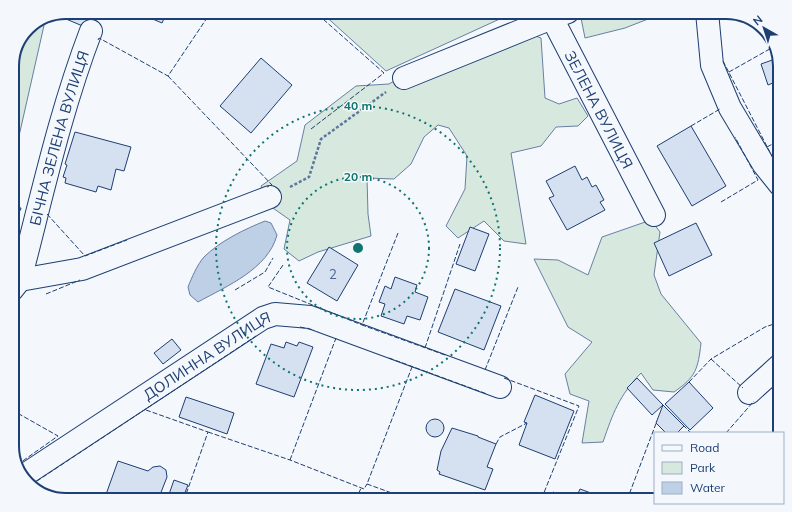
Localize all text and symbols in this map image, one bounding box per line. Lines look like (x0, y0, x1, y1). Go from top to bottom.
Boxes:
north arrow (744, 8, 784, 48)
text: N (750, 12, 765, 28)
street label: ЗЕЛЕНА ВУЛИЦЯ (561, 47, 638, 172)
street label: БІЧНА ЗЕЛЕНА ВУЛИЦЯ (25, 48, 93, 227)
text: 40 m (344, 98, 372, 113)
text: 20 m (344, 169, 372, 184)
centre of rings (351, 241, 365, 255)
house number: 2 (329, 266, 337, 282)
street label: ДОЛИННА ВУЛИЦЯ (139, 307, 273, 404)
legend (654, 432, 784, 504)
text: Road (690, 440, 719, 455)
text: Park (690, 460, 716, 475)
text: Water (690, 480, 726, 495)

